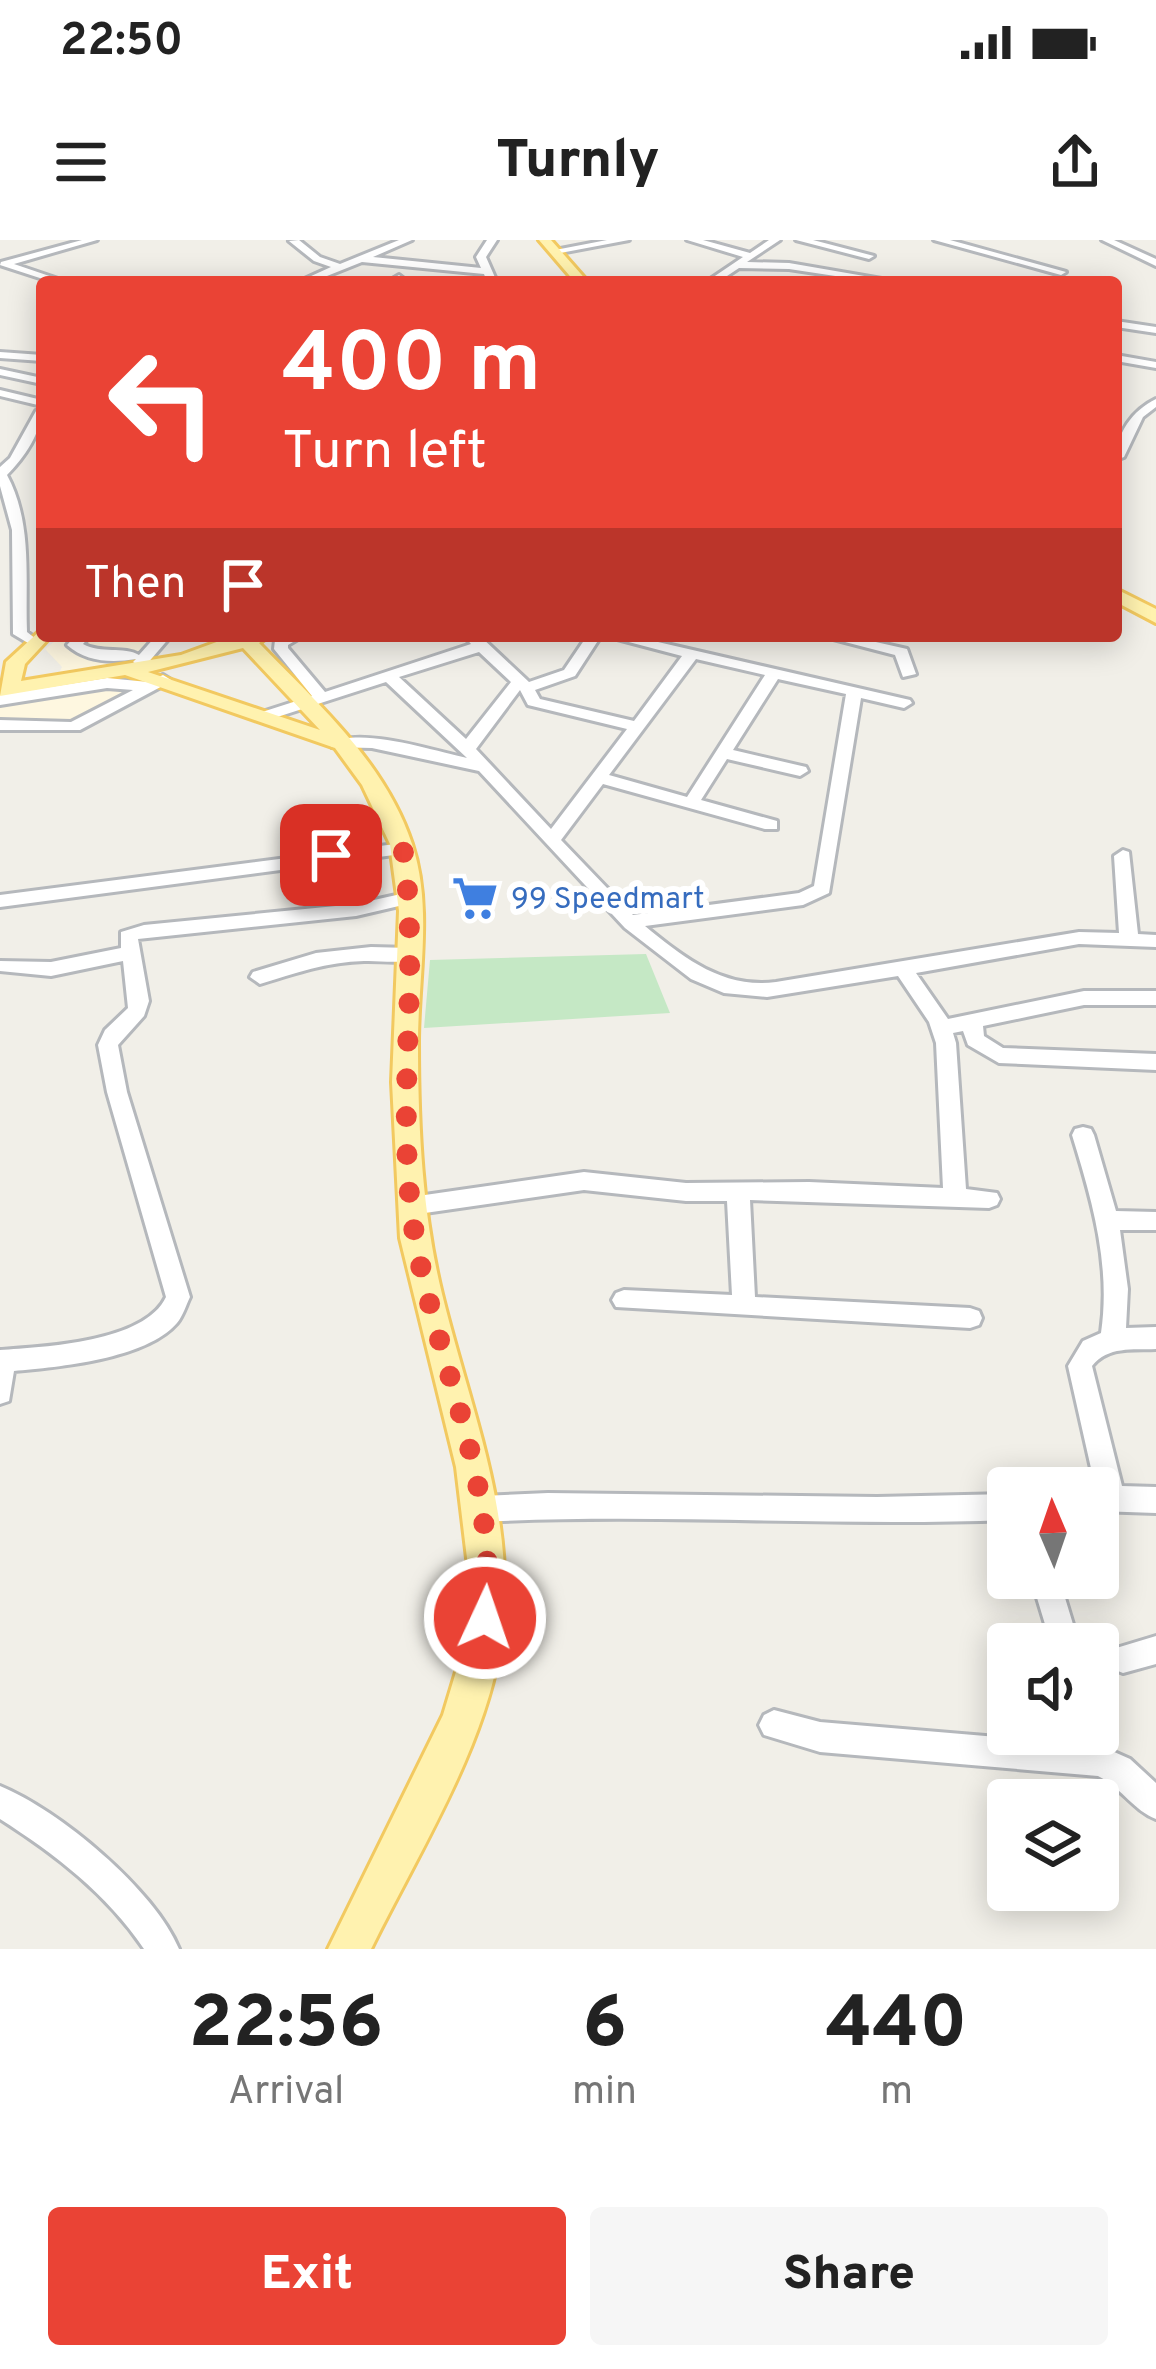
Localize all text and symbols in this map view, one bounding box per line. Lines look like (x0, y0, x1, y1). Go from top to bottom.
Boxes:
text: 22:50 (60, 14, 183, 71)
text: Turnly (496, 128, 660, 197)
icon: menu (48, 129, 114, 195)
icon: share (1042, 129, 1108, 195)
text: 400 m (282, 315, 541, 421)
icon: left (84, 324, 240, 480)
text: Turn left (282, 419, 487, 488)
icon: arrive (210, 552, 276, 618)
text: Then (84, 557, 186, 614)
pin (280, 804, 382, 906)
icon: arrive (298, 822, 364, 888)
supermarket icon: 99 Speedmart (450, 873, 500, 923)
place label: 99 Speedmart (511, 882, 705, 919)
north arrow (987, 1467, 1119, 1599)
map controls (987, 1467, 1119, 1911)
position arrow (422, 1555, 548, 1681)
button: sound (987, 1623, 1119, 1755)
button: layers (987, 1779, 1119, 1911)
text: 22:56 (189, 1981, 383, 2073)
text: 6 (582, 1981, 627, 2073)
text: 440 (826, 1981, 967, 2073)
text: Arrival (228, 2069, 344, 2118)
text: min (572, 2069, 637, 2118)
text: m (880, 2069, 913, 2118)
button: Exit (48, 2207, 566, 2345)
button: Share (590, 2207, 1108, 2345)

